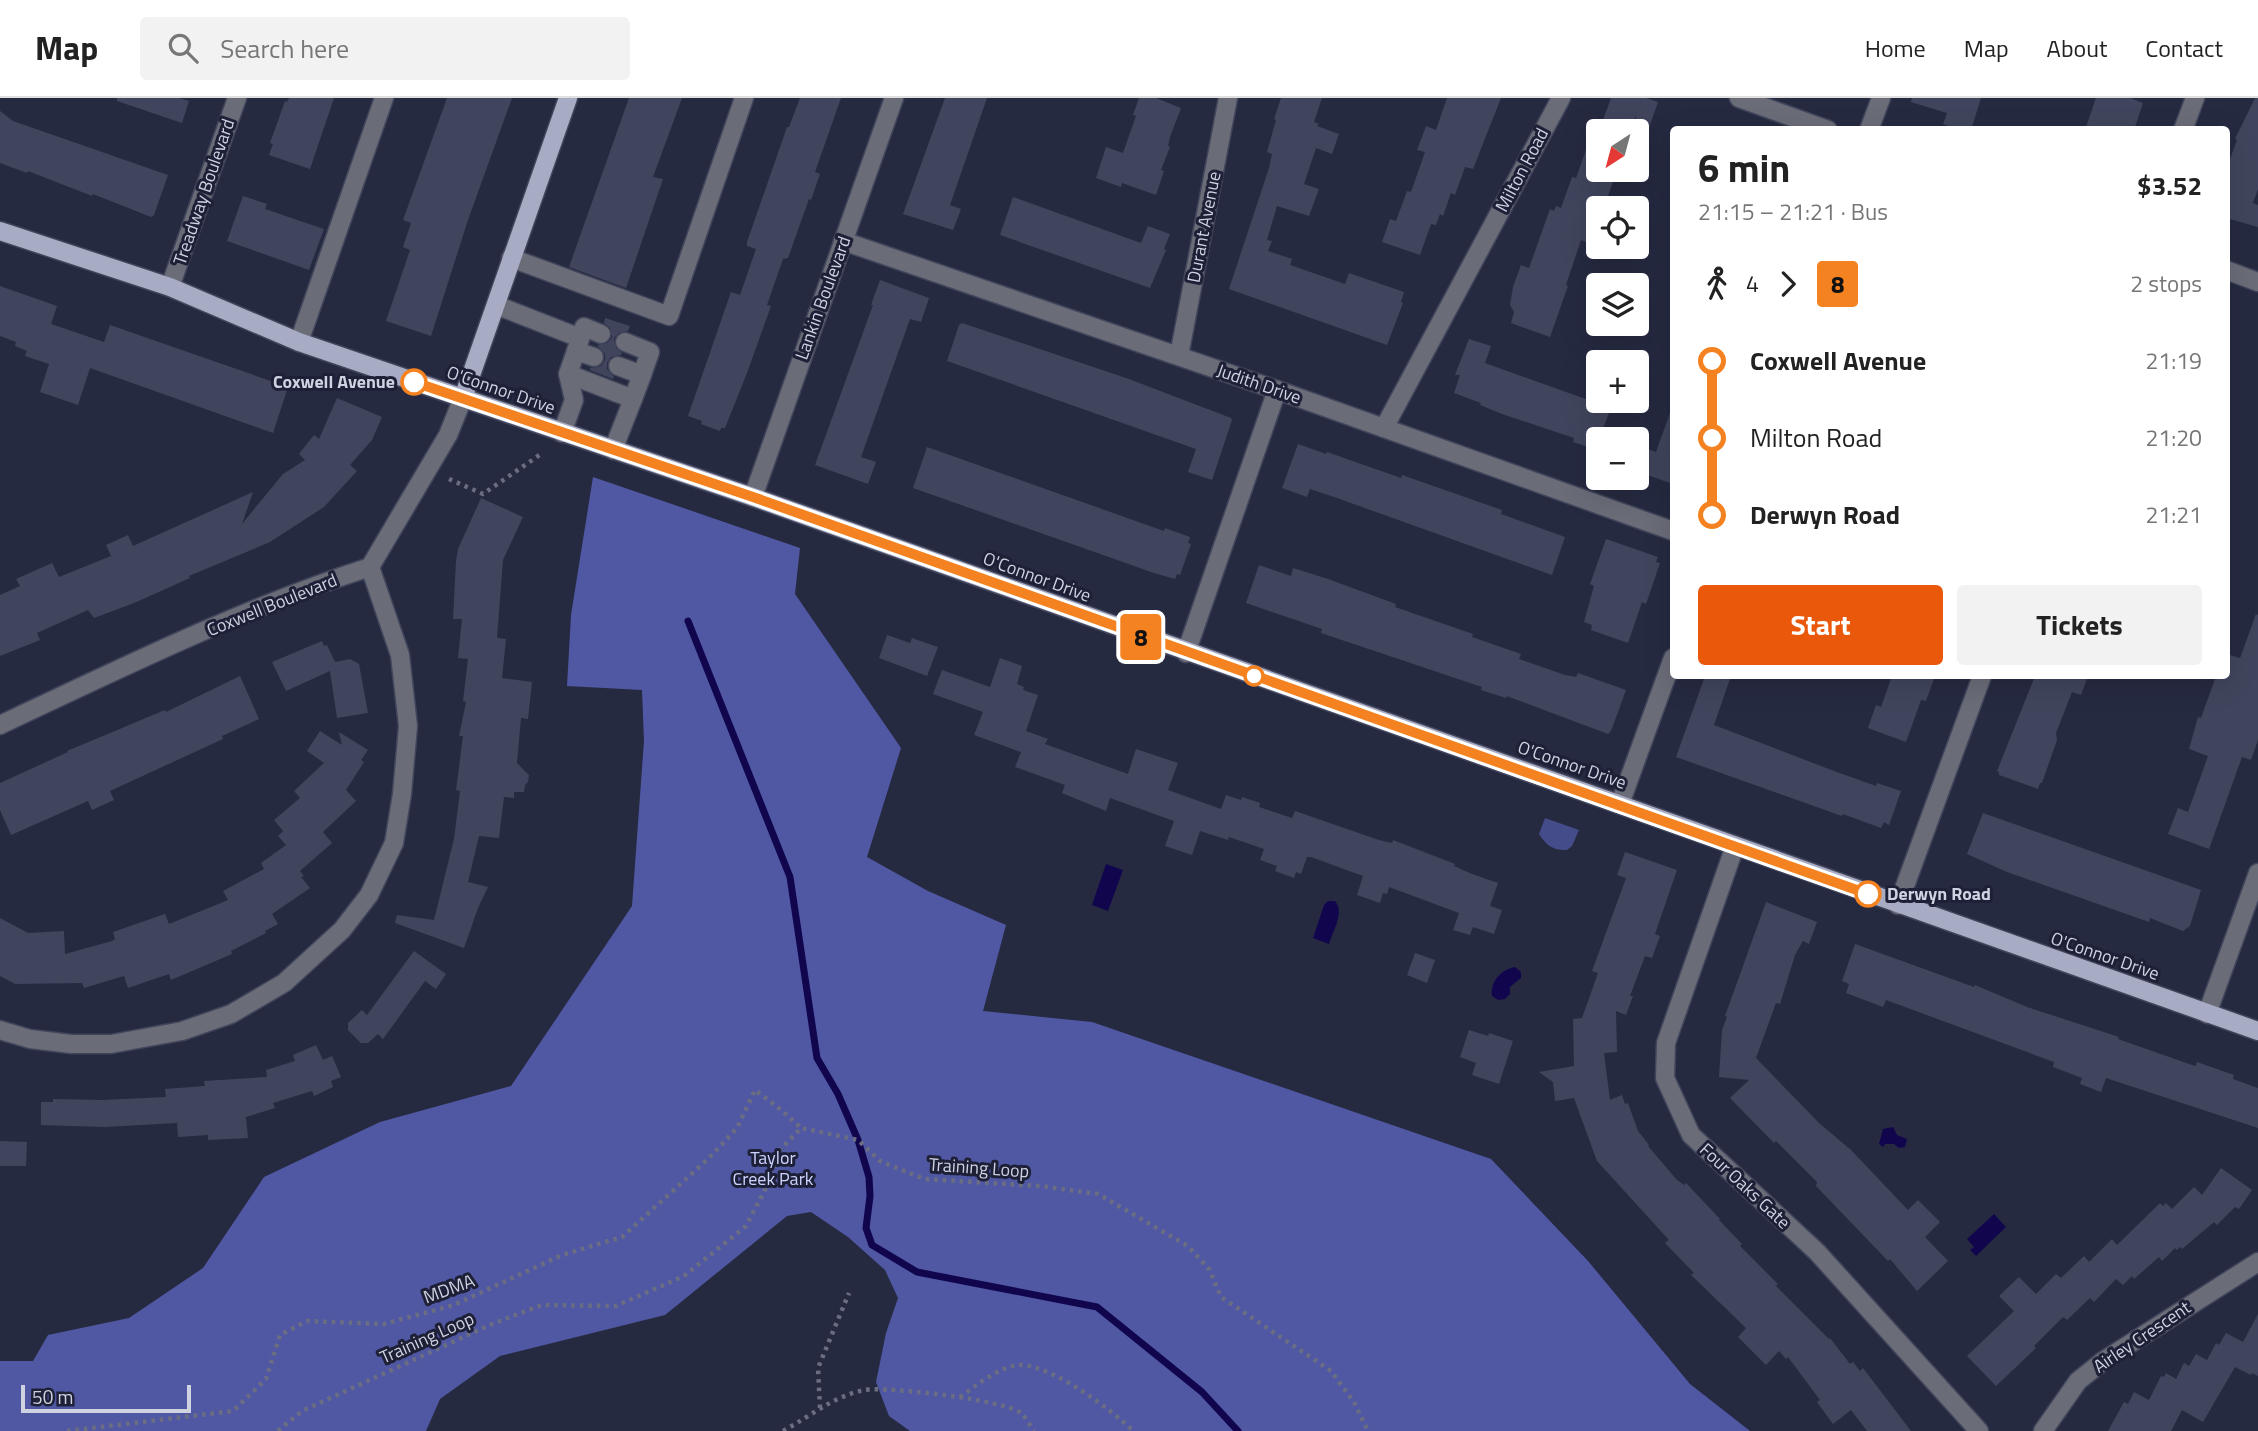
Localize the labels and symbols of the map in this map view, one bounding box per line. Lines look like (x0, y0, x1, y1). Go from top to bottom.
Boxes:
street label: Treadway Boulevard (166, 115, 241, 269)
north arrow (1586, 119, 1648, 182)
street label: Milton Road (1488, 123, 1555, 217)
street label: Durant Avenue (1180, 169, 1228, 285)
street label: Lankin Boulevard (788, 232, 857, 363)
street label: Judith Drive (1213, 357, 1305, 411)
street label: O'Connor Drive (443, 358, 559, 421)
place label: Coxwell Avenue (273, 368, 395, 395)
marker: Coxwell Avenue (401, 369, 427, 395)
street label: O'Connor Drive (979, 544, 1095, 609)
street label: Coxwell Boulevard (203, 566, 341, 643)
line badge: 8 (1118, 614, 1164, 660)
unlabelled marker (1244, 666, 1264, 686)
street label: O'Connor Drive (1514, 733, 1630, 796)
place label: Derwyn Road (1887, 880, 1991, 907)
marker: Derwyn Road (1855, 881, 1881, 907)
street label: O'Connor Drive (2047, 924, 2163, 987)
street label: Four Oaks Gate (1694, 1136, 1797, 1235)
park label: Taylor Creek Park (733, 1144, 814, 1192)
street label: Training Loop (928, 1151, 1030, 1184)
street label: MDMA (420, 1267, 478, 1310)
street label: Airley Crescent (2087, 1294, 2197, 1379)
street label: Training Loop (375, 1305, 478, 1370)
scale bar (21, 1382, 191, 1414)

